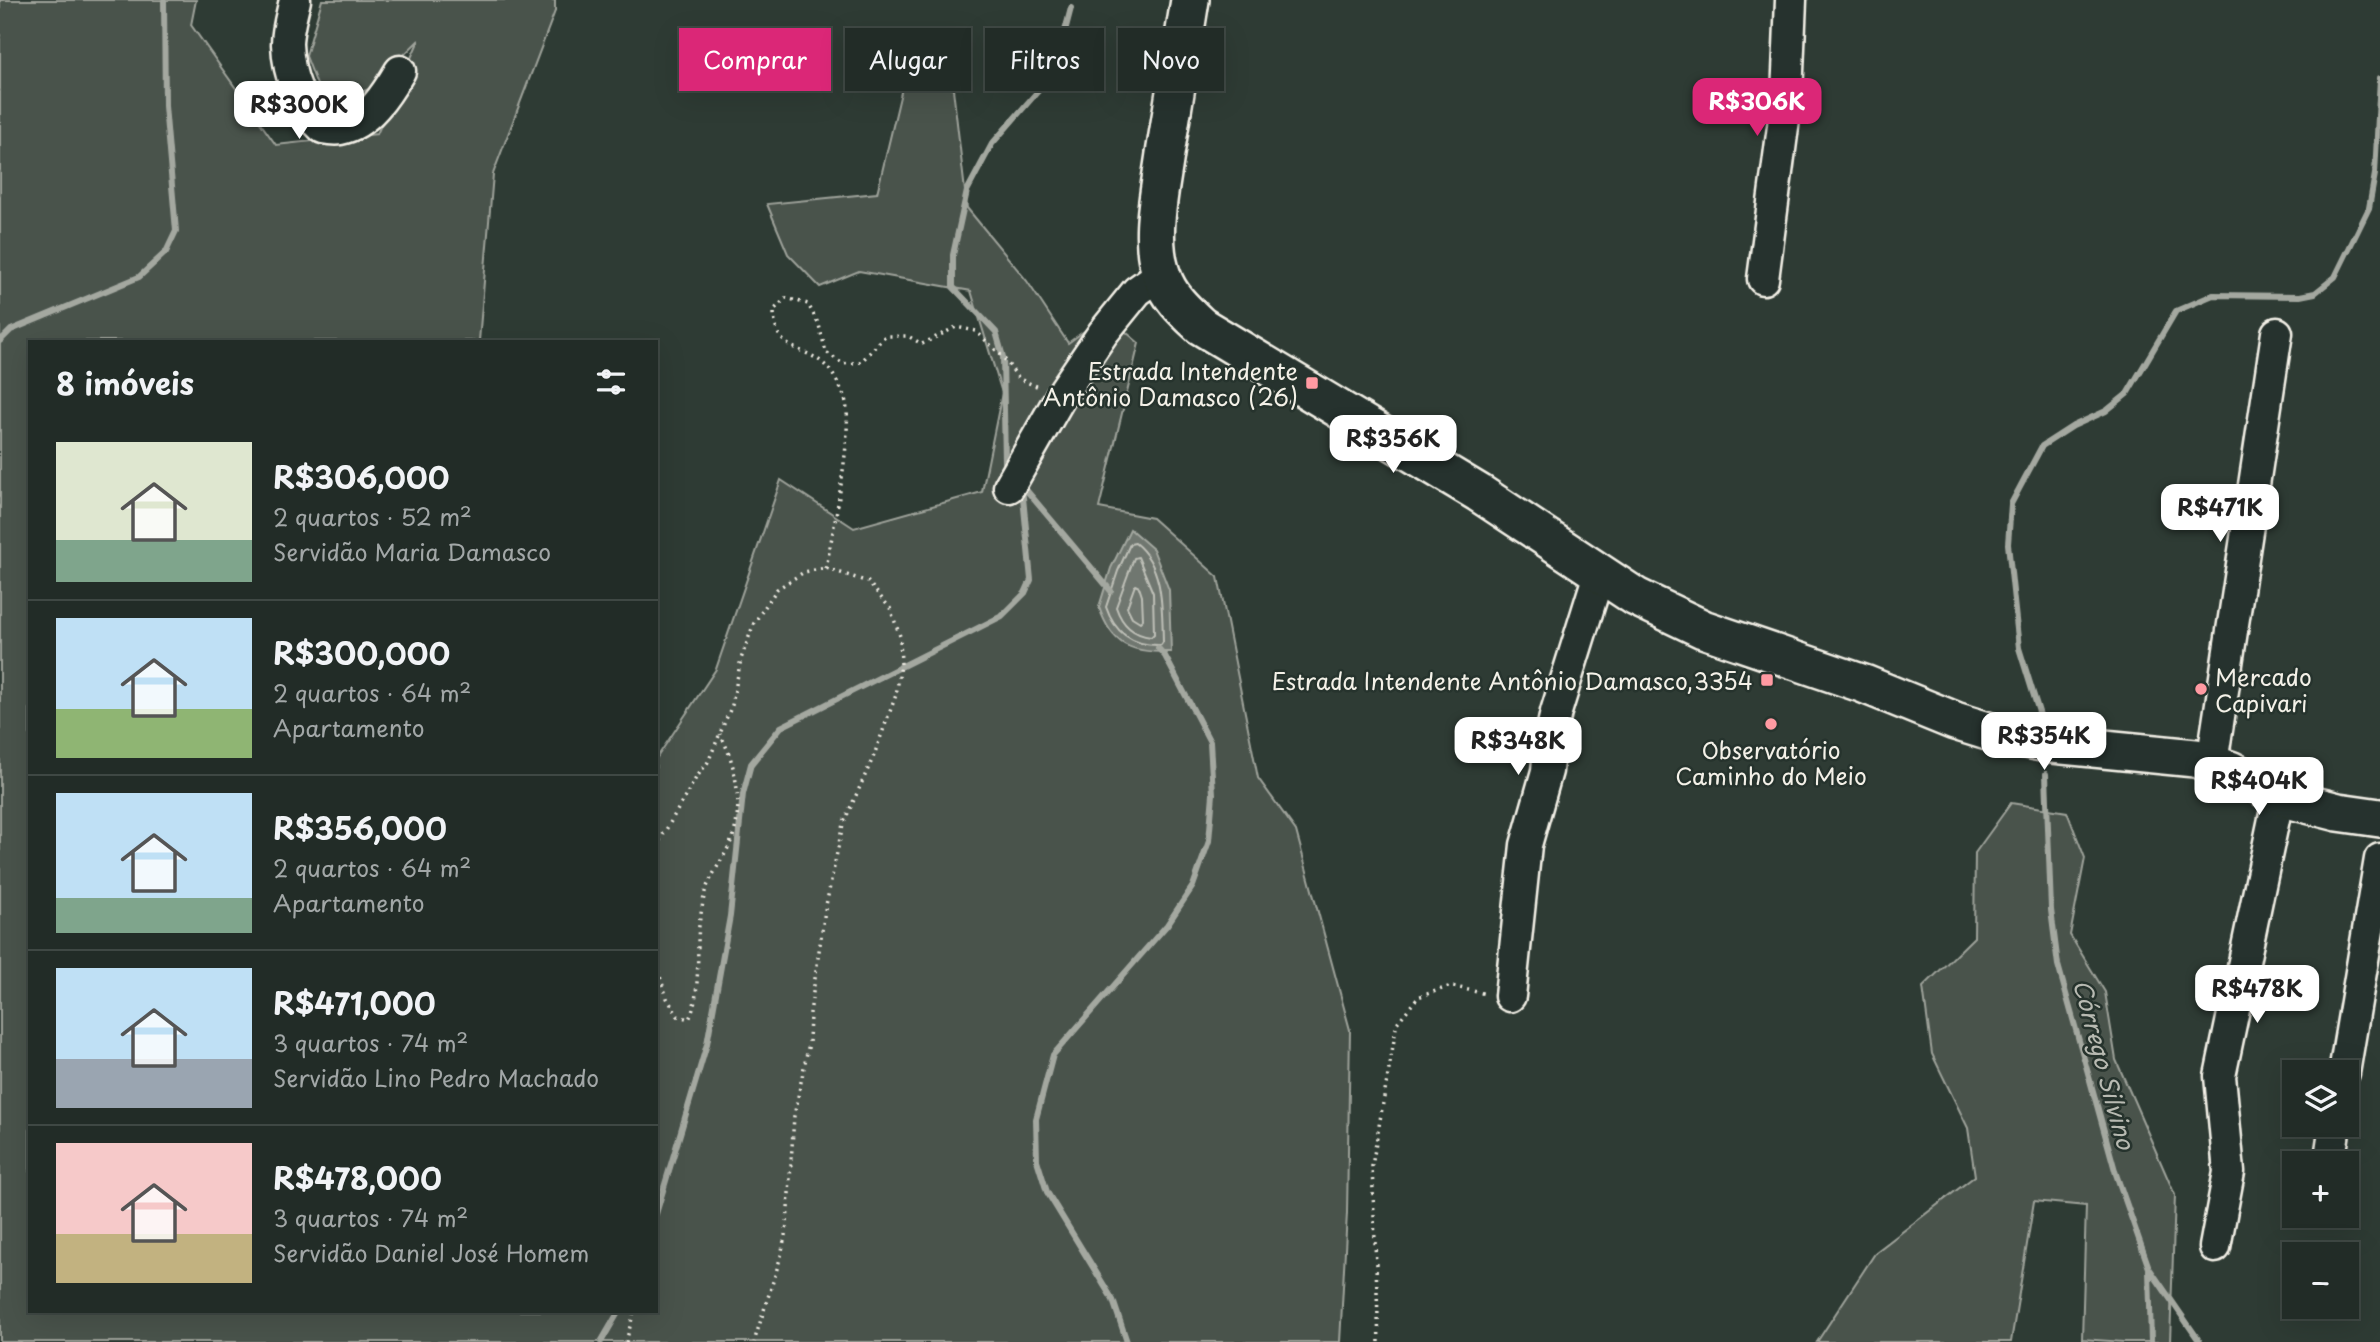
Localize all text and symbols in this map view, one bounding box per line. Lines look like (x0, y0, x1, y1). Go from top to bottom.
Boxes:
chip: Comprar (679, 28, 831, 91)
chip: Alugar (845, 28, 971, 91)
chip: Filtros (985, 28, 1104, 91)
chip: Novo (1118, 28, 1224, 91)
pin: R$306K (1700, 78, 1814, 138)
pin: R$300K (242, 82, 356, 141)
text: R$306K (1709, 83, 1805, 118)
text: R$300K (250, 86, 348, 121)
place label: Estrada Intendente Antônio Damasco (26) (1043, 353, 1298, 414)
text: 8 imóveis (56, 360, 194, 405)
icon: filters (592, 363, 630, 401)
marker: Estrada Intendente Antônio Damasco (26) (1304, 375, 1320, 391)
pin: R$356K (1336, 416, 1450, 475)
text: R$356K (1346, 420, 1440, 455)
text: R$306,000 (273, 454, 449, 499)
icon: home (112, 470, 196, 554)
pin: R$471K (2163, 484, 2277, 544)
text: R$471K (2177, 489, 2263, 524)
text: 2 quartos · 52 m² (273, 499, 472, 534)
text: Servidão Maria Damasco (273, 534, 551, 569)
text: R$300,000 (273, 630, 450, 675)
icon: home (112, 646, 196, 730)
place label: Mercado Capivari (2215, 659, 2312, 720)
place label: Estrada Intendente Antônio Damasco,3354 (1271, 663, 1753, 698)
marker: Estrada Intendente Antônio Damasco,3354 (1759, 672, 1775, 688)
text: 2 quartos · 64 m² (273, 675, 471, 710)
marker: Mercado Capivari (2193, 681, 2209, 697)
text: Apartamento (273, 710, 425, 745)
pin: R$354K (1987, 712, 2101, 772)
marker: Observatório Caminho do Meio (1763, 716, 1779, 732)
text: R$354K (1997, 717, 2091, 752)
pin: R$348K (1461, 718, 1575, 777)
text: R$348K (1471, 722, 1565, 757)
place label: Observatório Caminho do Meio (1675, 732, 1867, 793)
pin: R$404K (2202, 758, 2316, 817)
text: R$404K (2210, 762, 2308, 797)
text: R$356,000 (273, 805, 447, 850)
icon: home (112, 821, 196, 905)
text: 2 quartos · 64 m² (273, 850, 471, 885)
text: Apartamento (273, 885, 425, 920)
pin: R$478K (2200, 965, 2314, 1025)
text: R$478K (2211, 970, 2303, 1005)
water label: Córrego Silvino (2065, 975, 2145, 1155)
text: R$471,000 (273, 980, 436, 1025)
icon: home (112, 996, 196, 1080)
text: 3 quartos · 74 m² (273, 1025, 468, 1060)
text: Servidão Lino Pedro Machado (273, 1060, 599, 1095)
map controls (2282, 1060, 2359, 1319)
button: layers (2282, 1060, 2359, 1137)
button: + (2282, 1151, 2359, 1228)
text: R$478,000 (273, 1155, 442, 1200)
icon: home (112, 1171, 196, 1255)
text: 3 quartos · 74 m² (273, 1200, 468, 1235)
text: Servidão Daniel José Homem (273, 1235, 590, 1270)
button: − (2282, 1242, 2359, 1319)

